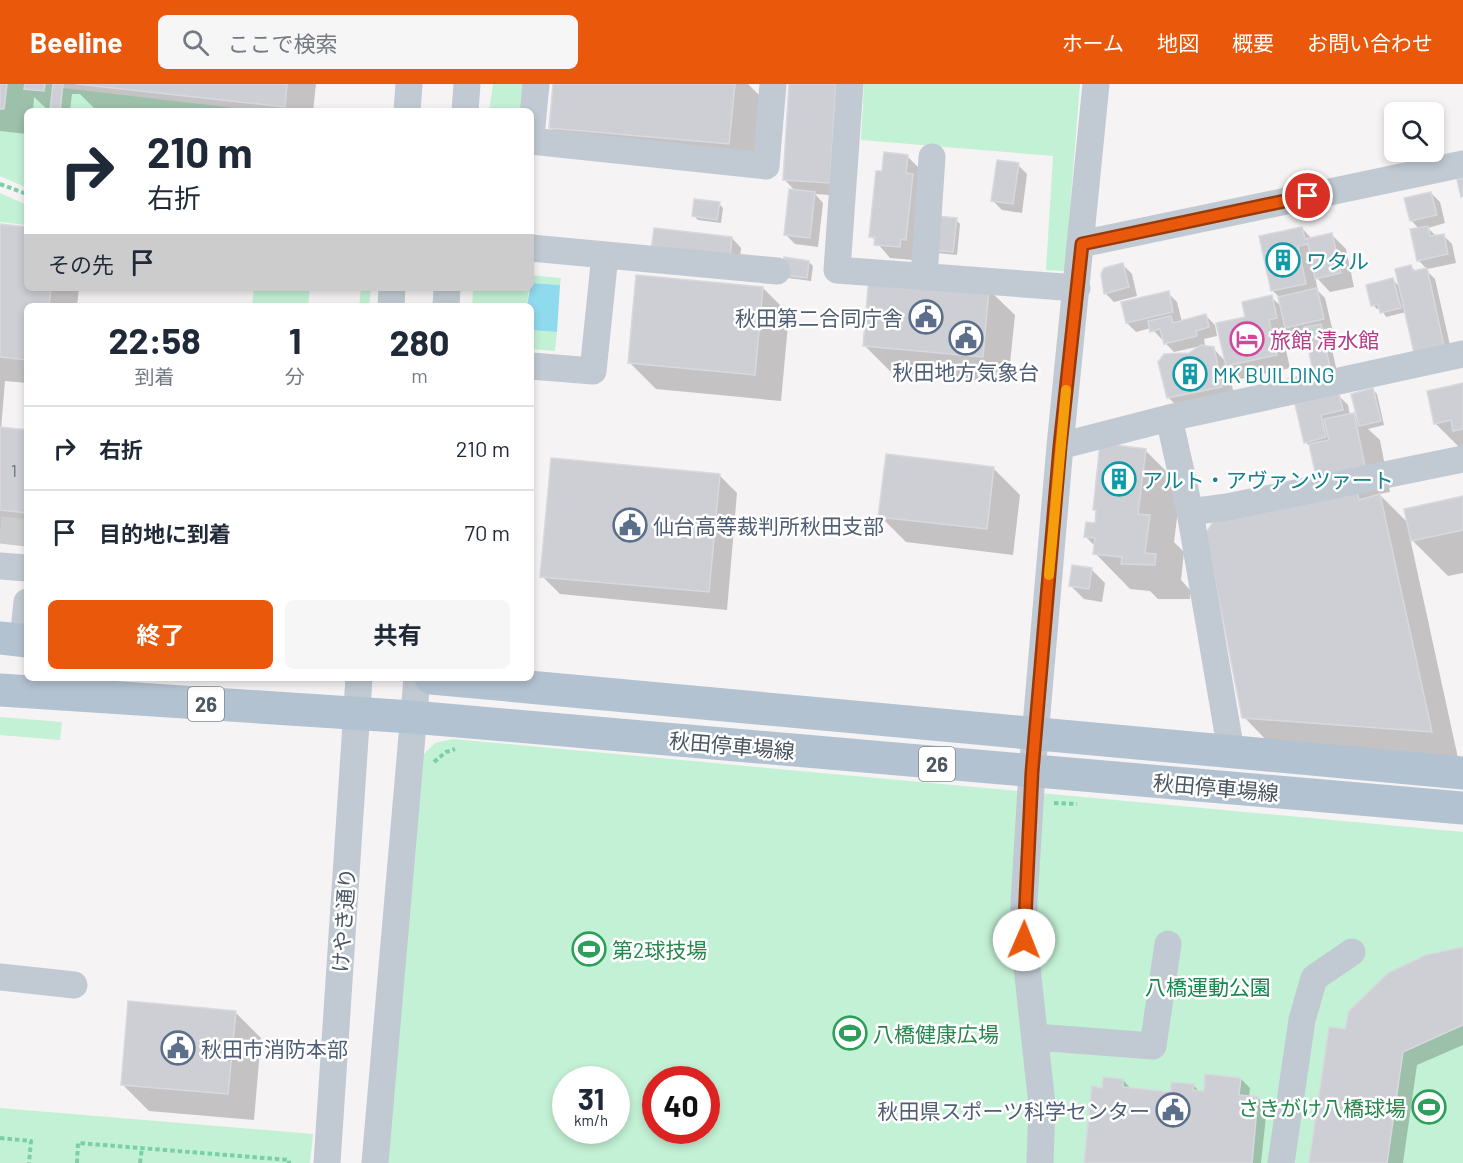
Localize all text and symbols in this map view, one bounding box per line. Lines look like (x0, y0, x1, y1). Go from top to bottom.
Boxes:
search box (158, 15, 578, 69)
text: Beeline (30, 25, 122, 59)
icon: search (179, 26, 212, 59)
text: ここで検索 (227, 30, 337, 56)
text: ホーム (1062, 30, 1124, 55)
text: 地図 (1157, 30, 1199, 55)
text: 概要 (1232, 30, 1274, 55)
text: お問い合わせ (1307, 30, 1433, 55)
map controls (1384, 102, 1444, 162)
button: search (1384, 102, 1444, 162)
text: 210 m (147, 126, 253, 176)
icon: right (48, 132, 126, 210)
pin (1282, 170, 1333, 221)
icon: arrive (1291, 179, 1324, 212)
text: 右折 (147, 181, 201, 213)
building icon: ワタル (1265, 242, 1301, 278)
icon: arrive (126, 246, 159, 279)
place label: ワタル (1306, 248, 1369, 273)
text: その先 (48, 251, 114, 277)
public building icon: 秋田第二合同庁舎 (908, 299, 944, 335)
place label: 秋田第二合同庁舎 (735, 305, 903, 330)
text: 22:58 (108, 318, 201, 361)
text: 1 (289, 318, 301, 361)
text: 280 (389, 320, 450, 363)
public building icon: 秋田地方気象台 (948, 320, 984, 356)
hotel icon: 旅館 清水館 (1229, 321, 1265, 357)
place label: 旅館 清水館 (1270, 327, 1379, 352)
building icon: MK BUILDING (1172, 356, 1208, 392)
place label: 秋田地方気象台 (893, 359, 1040, 384)
place label: MK BUILDING (1213, 362, 1335, 387)
text: m (411, 363, 428, 387)
text: 到着 (135, 364, 175, 388)
text: 分 (285, 364, 305, 388)
icon: right (48, 432, 81, 465)
text: 210 m (456, 435, 510, 461)
text: 右折 (99, 436, 143, 462)
house number: 1 (11, 459, 17, 481)
building icon: アルト・アヴァンツァート (1101, 461, 1137, 497)
place label: アルト・アヴァンツァート (1142, 467, 1394, 492)
public building icon: 仙台高等裁判所秋田支部 (612, 507, 648, 543)
place label: 仙台高等裁判所秋田支部 (653, 513, 884, 538)
icon: arrive (48, 516, 81, 549)
text: 70 m (465, 519, 510, 545)
text: 目的地に到着 (99, 520, 231, 546)
button: 終了 (48, 600, 273, 669)
button: 共有 (285, 600, 510, 669)
road number: 26 (188, 687, 224, 721)
street label: 秋田停車場線 (668, 727, 796, 763)
road number: 26 (919, 747, 955, 781)
street label: 秋田停車場線 (1152, 769, 1280, 805)
street label: けやき通り (327, 867, 359, 973)
position arrow (992, 908, 1056, 972)
sports icon: 第2球技場 (571, 931, 607, 967)
place label: 第2球技場 (612, 937, 707, 962)
park label: 八橋運動公園 (1145, 974, 1271, 999)
sports icon: 八橋健康広場 (832, 1015, 868, 1051)
place label: 八橋健康広場 (873, 1021, 999, 1046)
public building icon: 秋田市消防本部 (160, 1030, 196, 1066)
place label: 秋田市消防本部 (201, 1036, 348, 1061)
speed limit sign: 40 (642, 1066, 720, 1144)
text: 31 (578, 1080, 604, 1116)
sports icon: さきがけ八橋球場 (1411, 1089, 1447, 1125)
public building icon: 秋田県スポーツ科学センター (1155, 1092, 1191, 1128)
place label: さきがけ八橋球場 (1238, 1095, 1406, 1120)
place label: 秋田県スポーツ科学センター (877, 1098, 1150, 1123)
text: km/h (574, 1111, 608, 1129)

